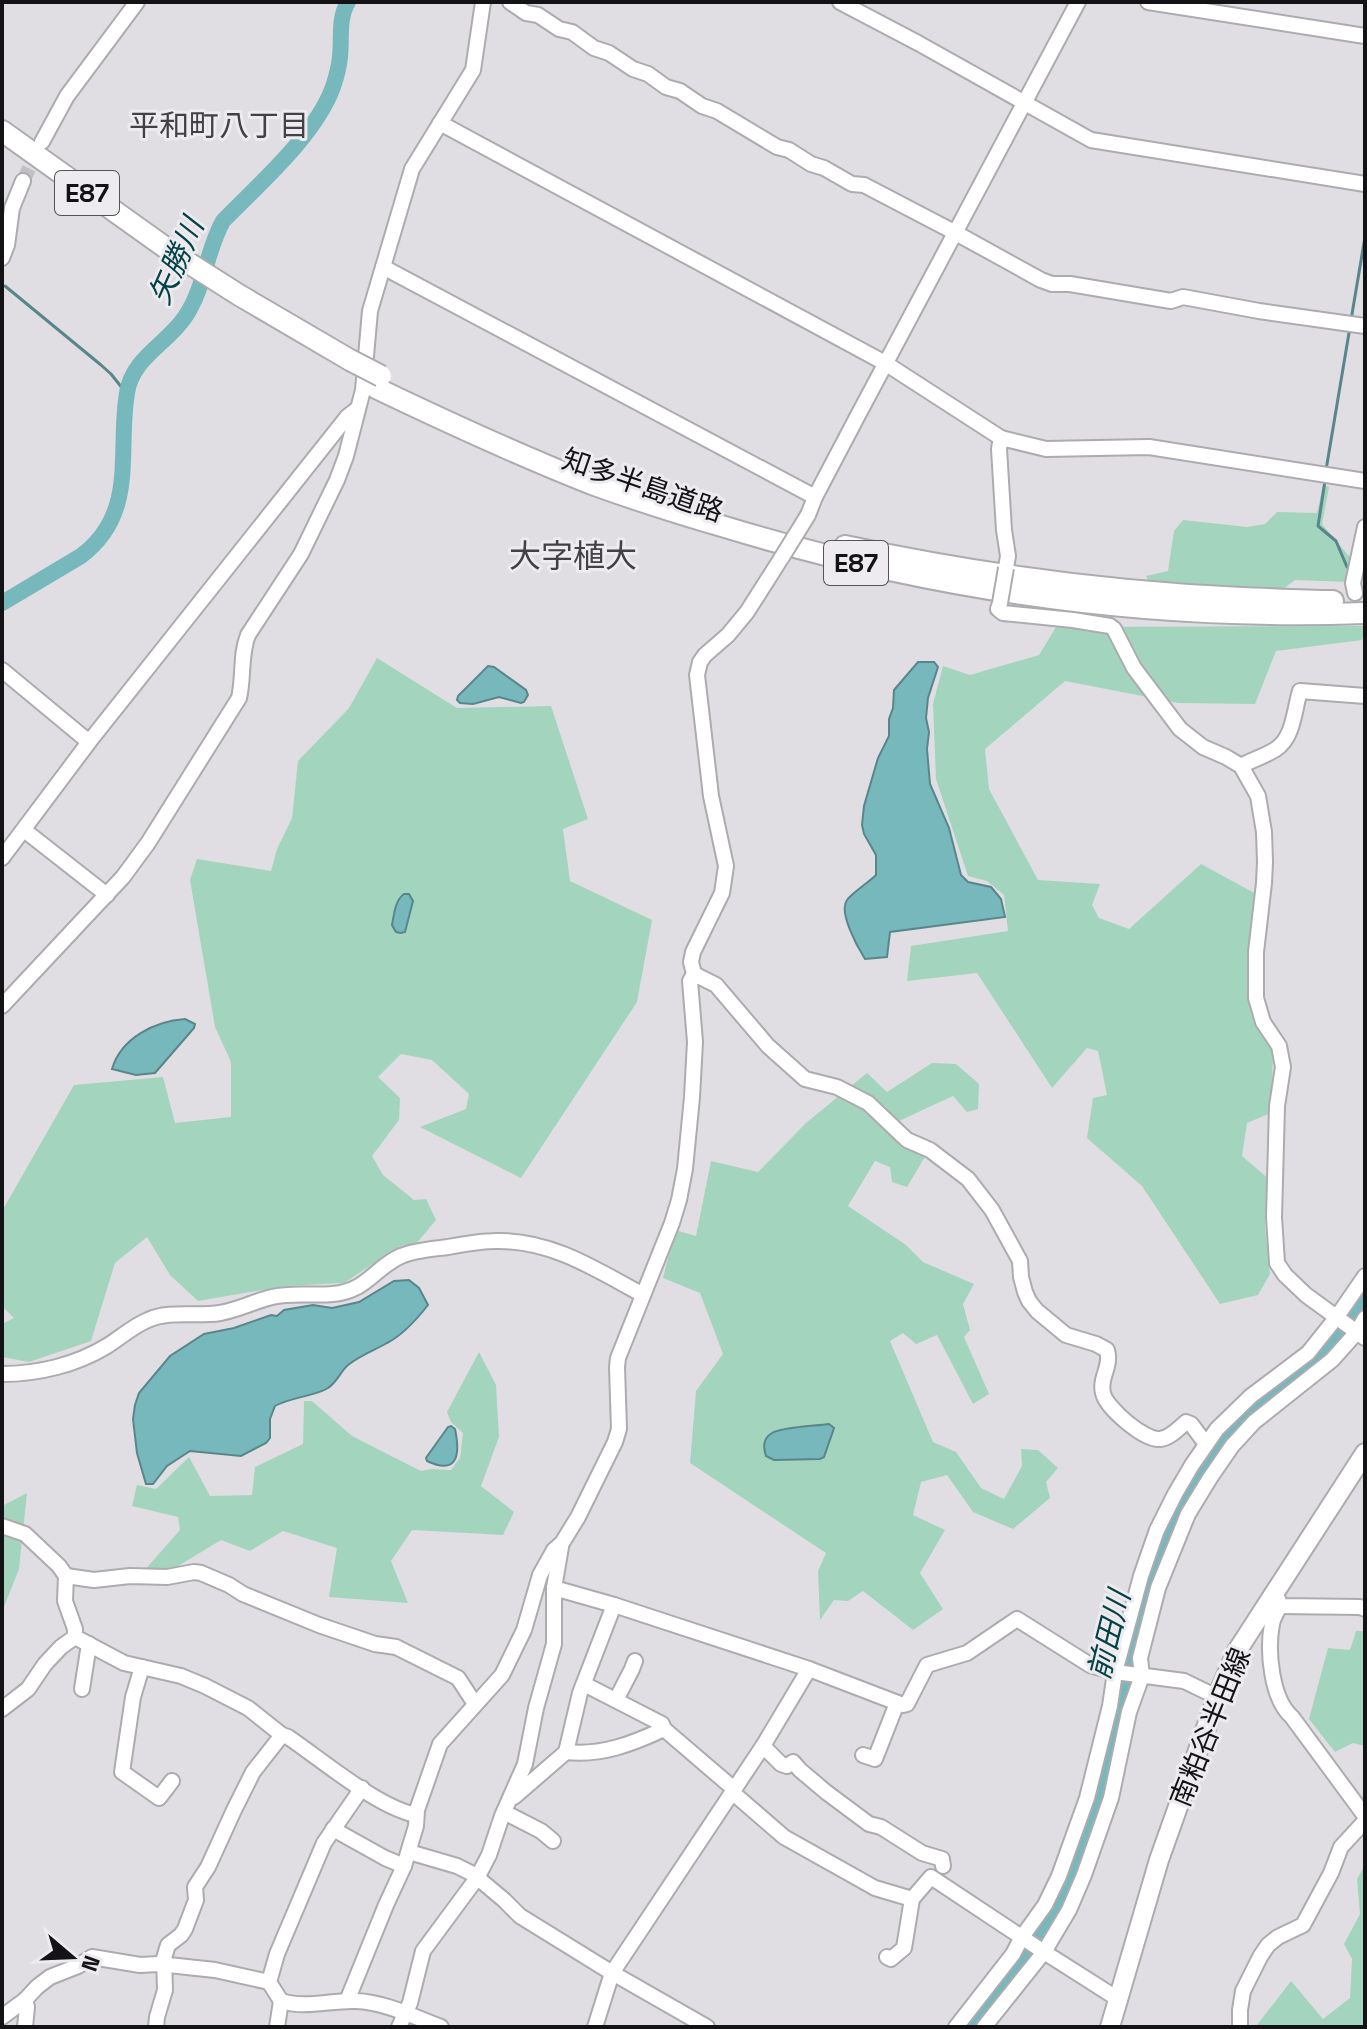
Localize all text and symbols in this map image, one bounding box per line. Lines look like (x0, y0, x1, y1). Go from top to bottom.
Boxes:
district label: 平和町八丁目 (129, 106, 309, 145)
road number: E87 (55, 171, 119, 215)
water label: 矢勝川 (140, 209, 213, 310)
street label: 知多半島道路 (558, 441, 728, 529)
district label: 大字植大 (509, 536, 637, 576)
road number: E87 (824, 541, 888, 585)
water label: 前田川 (1079, 1584, 1140, 1683)
street label: 南粕谷半田線 (1162, 1642, 1258, 1812)
north arrow (32, 1917, 112, 1997)
text: N (75, 1952, 107, 1975)

